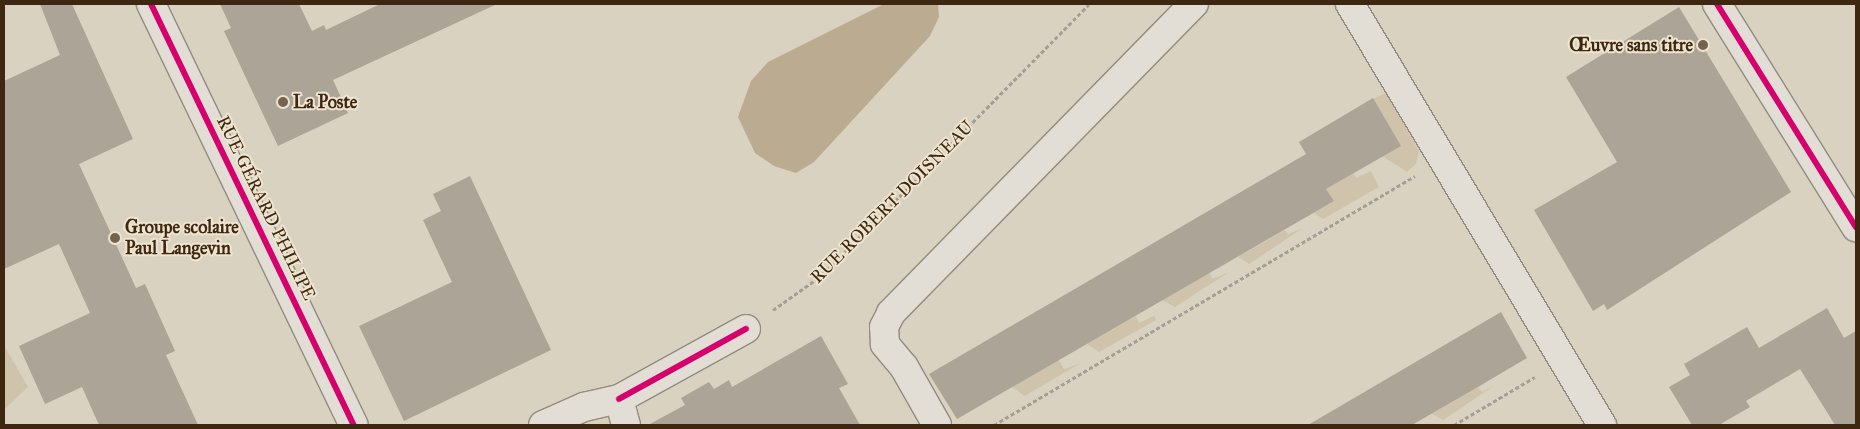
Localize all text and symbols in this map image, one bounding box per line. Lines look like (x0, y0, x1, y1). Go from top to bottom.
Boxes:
place label: Œuvre sans titre (1569, 34, 1693, 56)
marker: Œuvre sans titre (1697, 39, 1709, 51)
place label: La Poste (293, 91, 357, 113)
marker: La Poste (277, 96, 289, 108)
street label: RUE GÉRARD PHILIPE (212, 112, 320, 304)
street label: RUE ROBERT DOISNEAU (806, 116, 978, 288)
place label: Groupe scolaire Paul Langevin (125, 217, 239, 260)
marker: Groupe scolaire Paul Langevin (109, 232, 121, 244)

